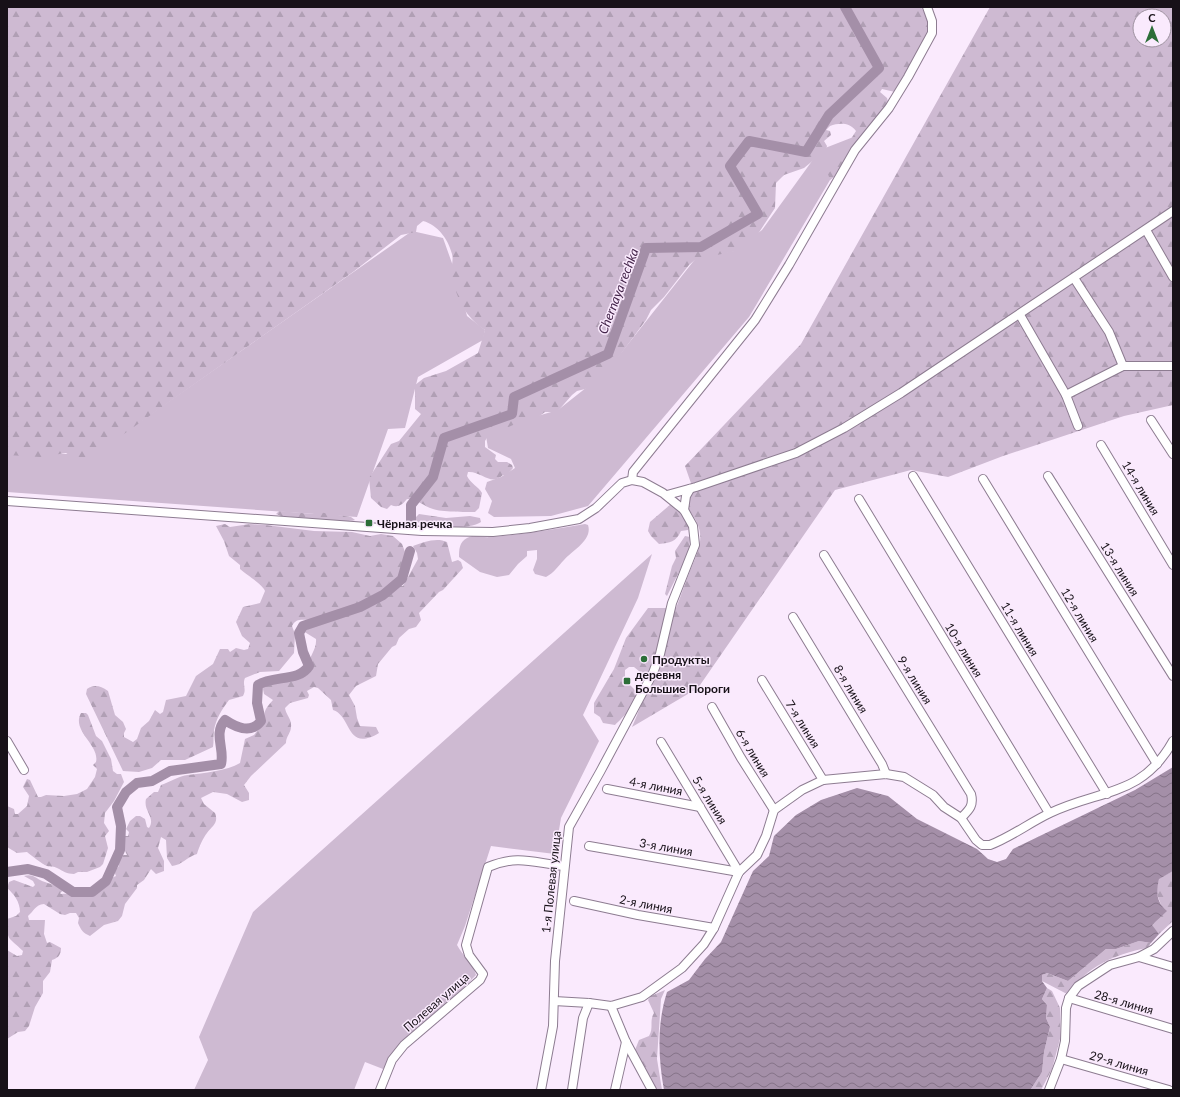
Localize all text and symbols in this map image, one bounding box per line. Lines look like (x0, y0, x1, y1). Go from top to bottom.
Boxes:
north arrow (1132, 8, 1172, 48)
text: С (1148, 11, 1156, 24)
water label: Chernaya rechka (594, 246, 642, 336)
street label: 14-я линия (1119, 458, 1163, 518)
place label: Чёрная речка (377, 516, 452, 531)
marker: Чёрная речка (364, 518, 374, 528)
street label: 13-я линия (1098, 539, 1143, 599)
street label: 12-я линия (1058, 585, 1102, 645)
street label: 11-я линия (998, 599, 1042, 659)
street label: 10-я линия (942, 620, 986, 680)
place label: Продукты (652, 652, 710, 667)
street label: 9-я линия (894, 653, 936, 707)
marker: Продукты (639, 654, 649, 664)
street label: 8-я линия (831, 662, 871, 716)
place label: деревня Большие Пороги (635, 667, 730, 696)
marker: деревня Большие Пороги (622, 676, 632, 686)
street label: 7-я линия (782, 697, 824, 751)
street label: 6-я линия (733, 726, 773, 780)
street label: 4-я линия (628, 773, 684, 799)
street label: 5-я линия (689, 773, 731, 827)
street label: 1-я Полевая улица (538, 830, 564, 934)
street label: 3-я линия (638, 835, 694, 859)
street label: 2-я линия (618, 891, 674, 917)
street label: Полевая улица (400, 969, 472, 1035)
street label: 28-я линия (1093, 986, 1155, 1018)
street label: 29-я линия (1088, 1047, 1150, 1079)

